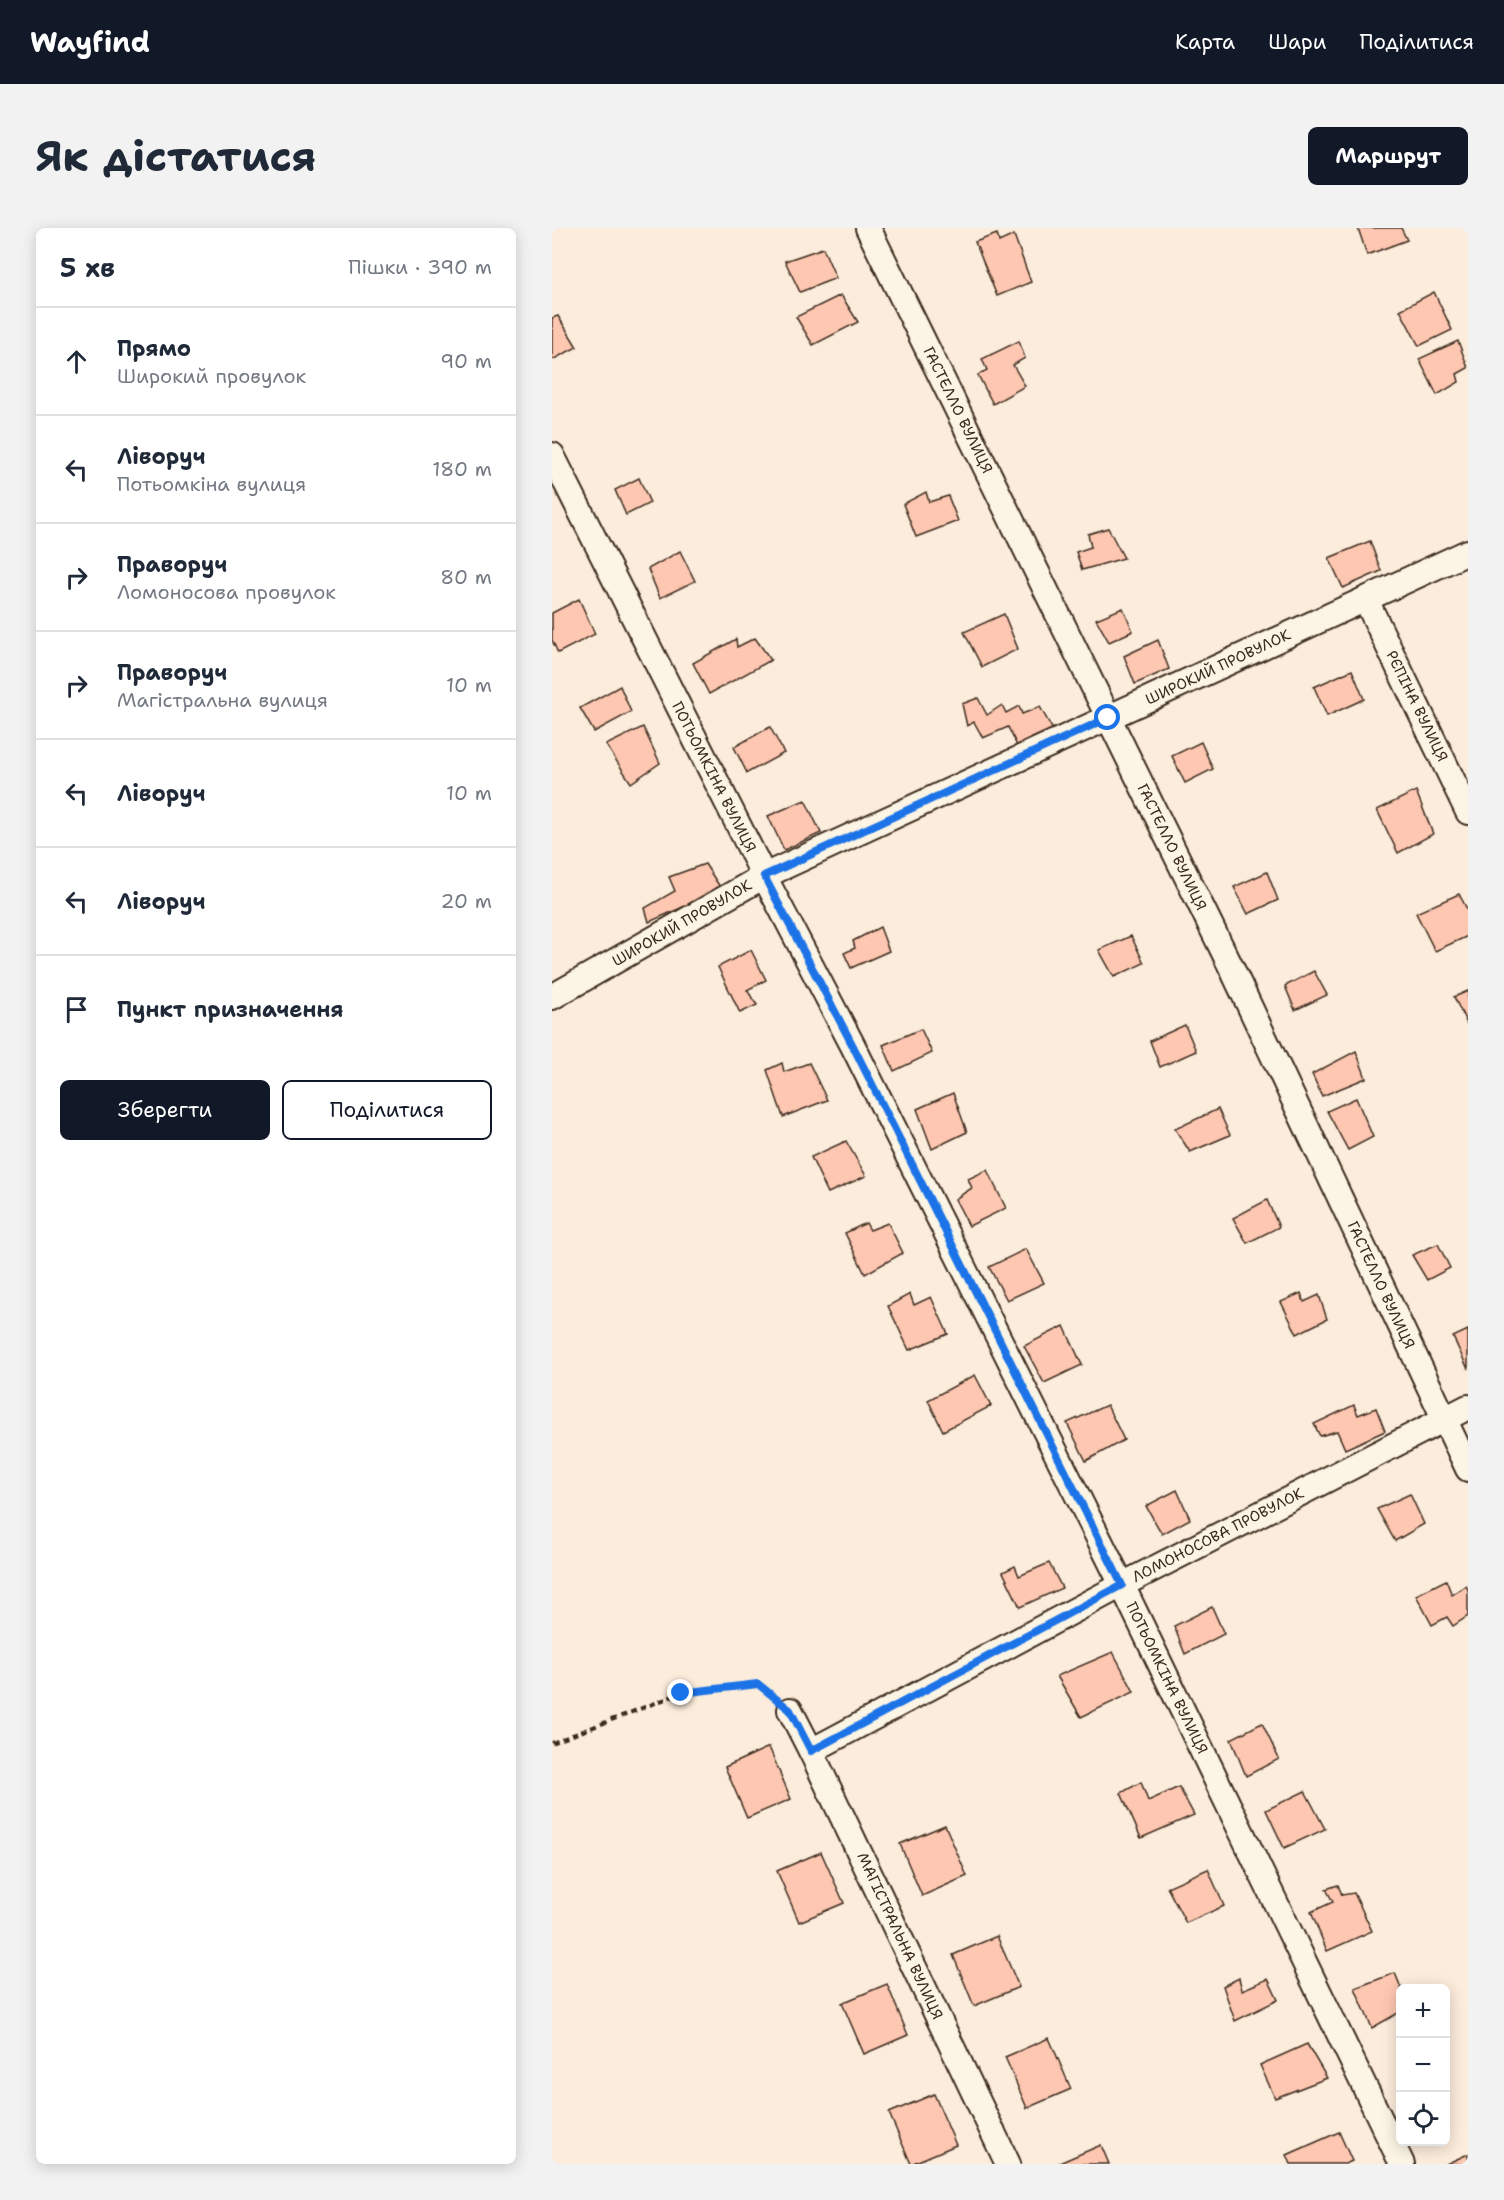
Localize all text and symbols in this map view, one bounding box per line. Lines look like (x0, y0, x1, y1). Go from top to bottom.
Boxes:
text: Wayfind (30, 23, 150, 61)
text: Карта (1175, 28, 1235, 56)
text: Шари (1268, 28, 1326, 56)
text: Поділитися (1359, 28, 1474, 56)
button: Маршрут (1308, 127, 1468, 185)
text: Як дістатися (36, 128, 316, 184)
text: 5 хв (60, 250, 115, 285)
text: Пішки · 390 m (348, 254, 492, 280)
text: Прямо (117, 334, 191, 363)
street label: ГАСТЕЛЛО ВУЛИЦЯ (919, 343, 997, 477)
icon: ahead (60, 345, 93, 378)
text: 90 m (440, 348, 492, 374)
text: Широкий провулок (117, 363, 306, 389)
text: Ліворуч (117, 442, 205, 471)
icon: left (60, 453, 93, 486)
text: 180 m (432, 456, 492, 482)
text: Потьомкіна вулиця (117, 471, 306, 497)
text: Праворуч (117, 550, 227, 579)
icon: right (60, 561, 93, 594)
text: 80 m (440, 564, 492, 590)
text: Ломоносова провулок (117, 579, 336, 605)
street label: ШИРОКИЙ ПРОВУЛОК (1142, 624, 1294, 709)
street label: РЄПІНА ВУЛИЦЯ (1381, 647, 1453, 765)
text: Праворуч (117, 658, 227, 687)
icon: right (60, 669, 93, 702)
text: 10 m (446, 672, 492, 698)
text: Магістральна вулиця (117, 687, 328, 713)
street label: ПОТЬОМКІНА ВУЛИЦЯ (667, 698, 761, 856)
route start (1094, 704, 1120, 730)
icon: left (60, 777, 93, 810)
text: Ліворуч (117, 779, 205, 808)
text: 10 m (446, 780, 492, 806)
street label: ГАСТЕЛЛО ВУЛИЦЯ (1133, 780, 1211, 914)
street label: ШИРОКИЙ ПРОВУЛОК (608, 874, 756, 971)
icon: left (60, 885, 93, 918)
text: Ліворуч (117, 887, 205, 916)
text: 20 m (441, 888, 492, 914)
icon: arrive (60, 993, 93, 1026)
text: Пункт призначення (117, 995, 344, 1024)
button: Зберегти (60, 1080, 270, 1140)
button: Поділитися (282, 1080, 492, 1140)
street label: ГАСТЕЛЛО ВУЛИЦЯ (1343, 1218, 1419, 1352)
street label: ЛОМОНОСОВА ПРОВУЛОК (1129, 1483, 1308, 1587)
street label: ПОТЬОМКІНА ВУЛИЦЯ (1121, 1599, 1213, 1757)
route end (667, 1679, 693, 1705)
street label: МАГІСТРАЛЬНА ВУЛИЦЯ (852, 1849, 948, 2023)
map controls (1396, 1984, 1450, 2146)
button: + (1396, 1984, 1450, 2038)
button: − (1396, 2038, 1450, 2092)
button: locate (1396, 2092, 1450, 2146)

